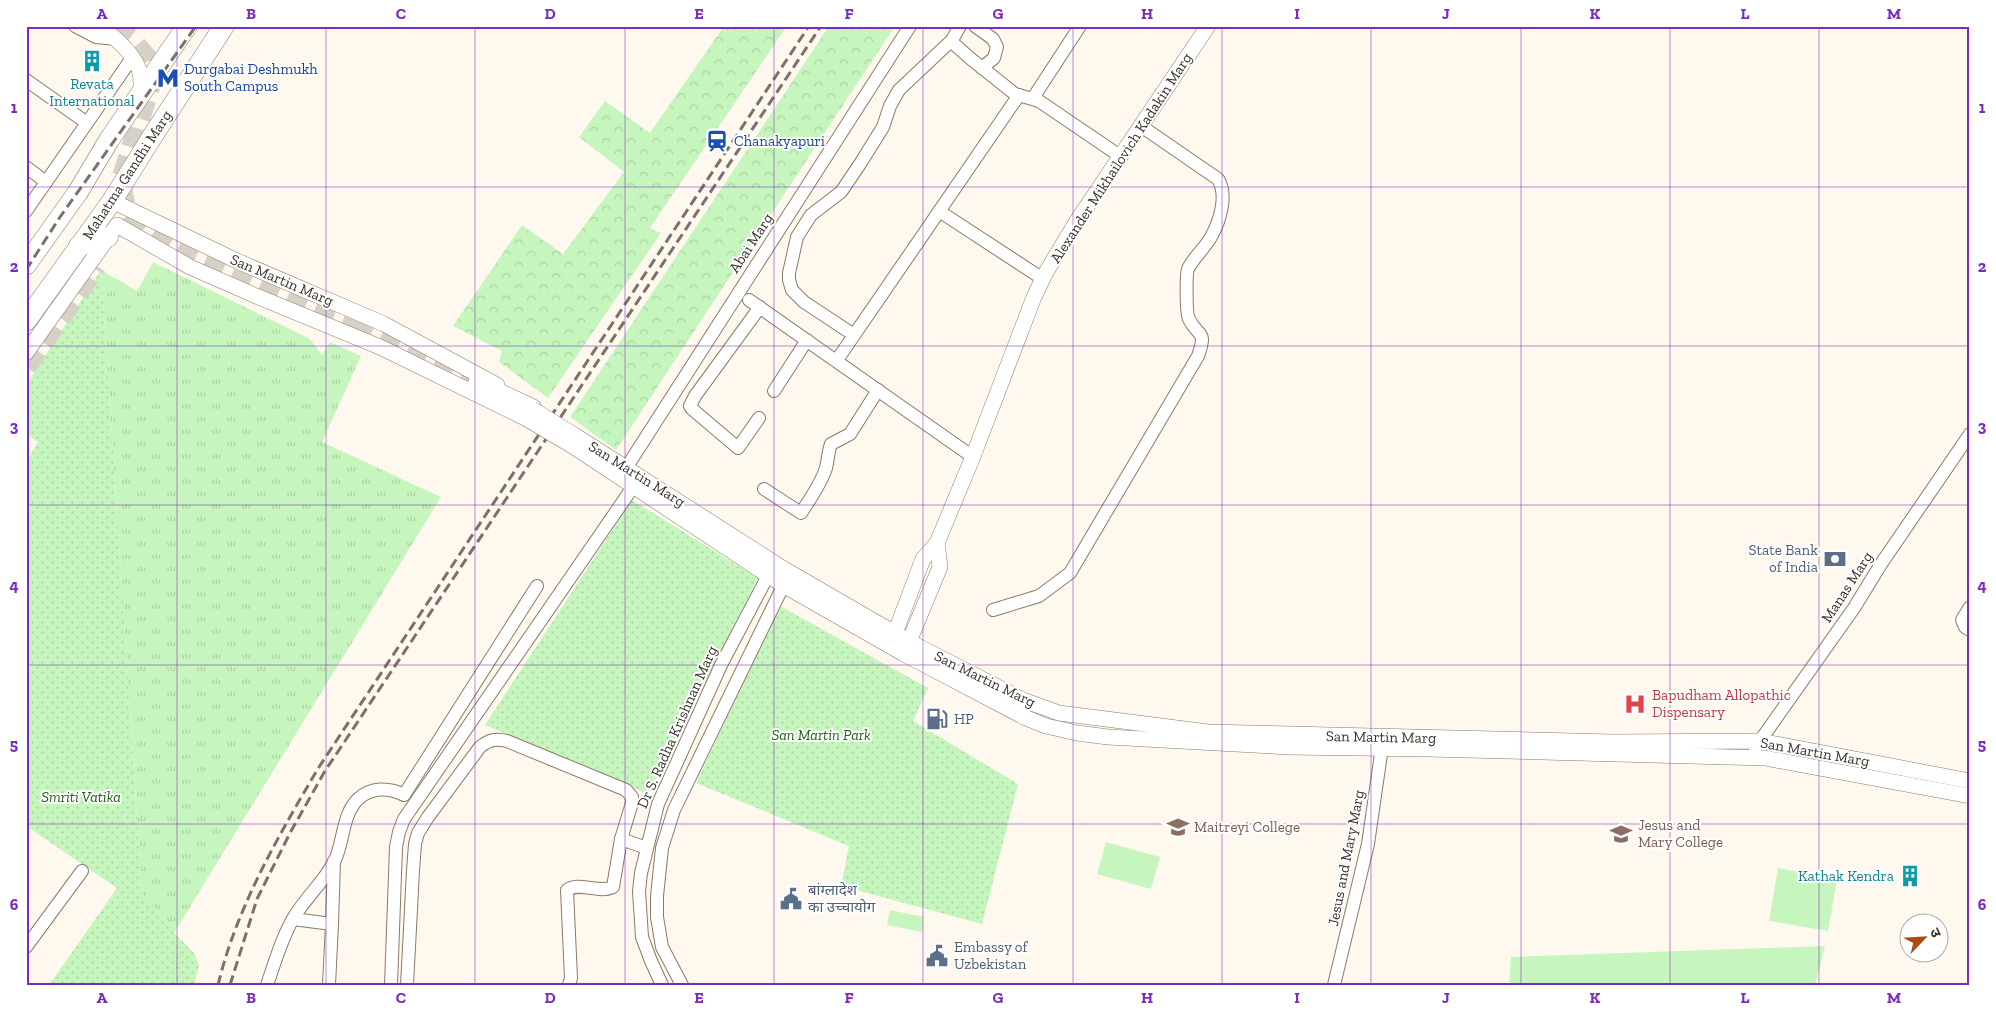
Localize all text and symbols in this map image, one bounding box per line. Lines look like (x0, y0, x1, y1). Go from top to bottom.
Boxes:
text: A (97, 4, 108, 23)
text: B (246, 4, 256, 23)
text: C (396, 4, 406, 23)
text: D (544, 4, 556, 23)
text: E (694, 4, 704, 23)
text: F (844, 4, 854, 23)
text: G (993, 4, 1004, 23)
text: H (1141, 4, 1153, 23)
text: I (1294, 4, 1300, 23)
text: J (1442, 4, 1450, 23)
text: K (1590, 4, 1601, 23)
text: L (1741, 4, 1750, 23)
text: M (1887, 4, 1901, 23)
building icon: Revata International (79, 48, 105, 74)
street label: Alexander Mikhailovich Kadakin Marg (1046, 49, 1196, 267)
place label: Durgabai Deshmukh South Campus (184, 60, 318, 95)
metro station icon: Durgabai Deshmukh South Campus (155, 65, 181, 91)
place label: Revata International (49, 75, 135, 110)
text: 1 (11, 98, 18, 117)
text: 1 (1979, 98, 1986, 117)
street label: Mahatma Gandhi Marg (78, 107, 176, 243)
station icon: Chanakyapuri (704, 128, 730, 154)
place label: Chanakyapuri (734, 132, 825, 150)
street label: Abai Marg (725, 210, 777, 276)
street label: San Martin Marg (228, 250, 336, 310)
text: 2 (10, 257, 19, 276)
text: 2 (1978, 257, 1987, 276)
text: 3 (10, 417, 19, 436)
text: 3 (1978, 417, 1987, 436)
street label: San Martin Marg (585, 437, 689, 511)
place label: State Bank of India (1748, 541, 1818, 576)
bank icon: State Bank of India (1822, 546, 1848, 572)
street label: Manas Marg (1817, 548, 1877, 626)
text: 4 (9, 576, 19, 595)
text: 4 (1977, 576, 1987, 595)
street label: Dr S. Radha Krishnan Marg (633, 643, 721, 811)
street label: San Martin Marg (931, 647, 1039, 711)
place label: Bapudham Allopathic Dispensary (1652, 686, 1791, 721)
hospital icon: Bapudham Allopathic Dispensary (1622, 691, 1648, 717)
fuel station icon: HP (924, 706, 950, 732)
place label: HP (954, 710, 974, 728)
park label: San Martin Park (771, 726, 871, 744)
street label: San Martin Marg (1326, 727, 1436, 747)
street label: San Martin Marg (1759, 734, 1871, 770)
text: 5 (10, 735, 18, 754)
text: 5 (1978, 735, 1986, 754)
park label: Smriti Vatika (41, 788, 121, 806)
street label: Jesus and Mary Marg (1324, 788, 1368, 928)
school or university icon: Maitreyi College (1165, 814, 1191, 840)
place label: Jesus and Mary College (1638, 816, 1723, 851)
place label: Maitreyi College (1194, 818, 1300, 836)
school or university icon: Jesus and Mary College (1608, 821, 1634, 847)
building icon: Kathak Kendra (1897, 863, 1923, 889)
place label: Kathak Kendra (1798, 867, 1894, 885)
place label: बांग्लादेश का उच्चायोग (808, 881, 876, 916)
public building icon: बांग्लादेश का उच्चायोग (778, 886, 804, 912)
text: 6 (10, 895, 19, 914)
text: 6 (1978, 895, 1987, 914)
north arrow (1898, 914, 1948, 964)
text: उ (1926, 925, 1945, 941)
place label: Embassy of Uzbekistan (954, 938, 1029, 973)
public building icon: Embassy of Uzbekistan (924, 943, 950, 969)
text: A (97, 988, 108, 1007)
text: B (246, 988, 256, 1007)
text: C (396, 988, 406, 1007)
text: D (544, 988, 556, 1007)
text: E (694, 988, 704, 1007)
text: F (844, 988, 854, 1007)
text: G (993, 988, 1004, 1007)
text: H (1141, 988, 1153, 1007)
text: I (1294, 988, 1300, 1007)
text: J (1442, 988, 1450, 1007)
text: K (1590, 988, 1601, 1007)
text: L (1741, 988, 1750, 1007)
text: M (1887, 988, 1901, 1007)

